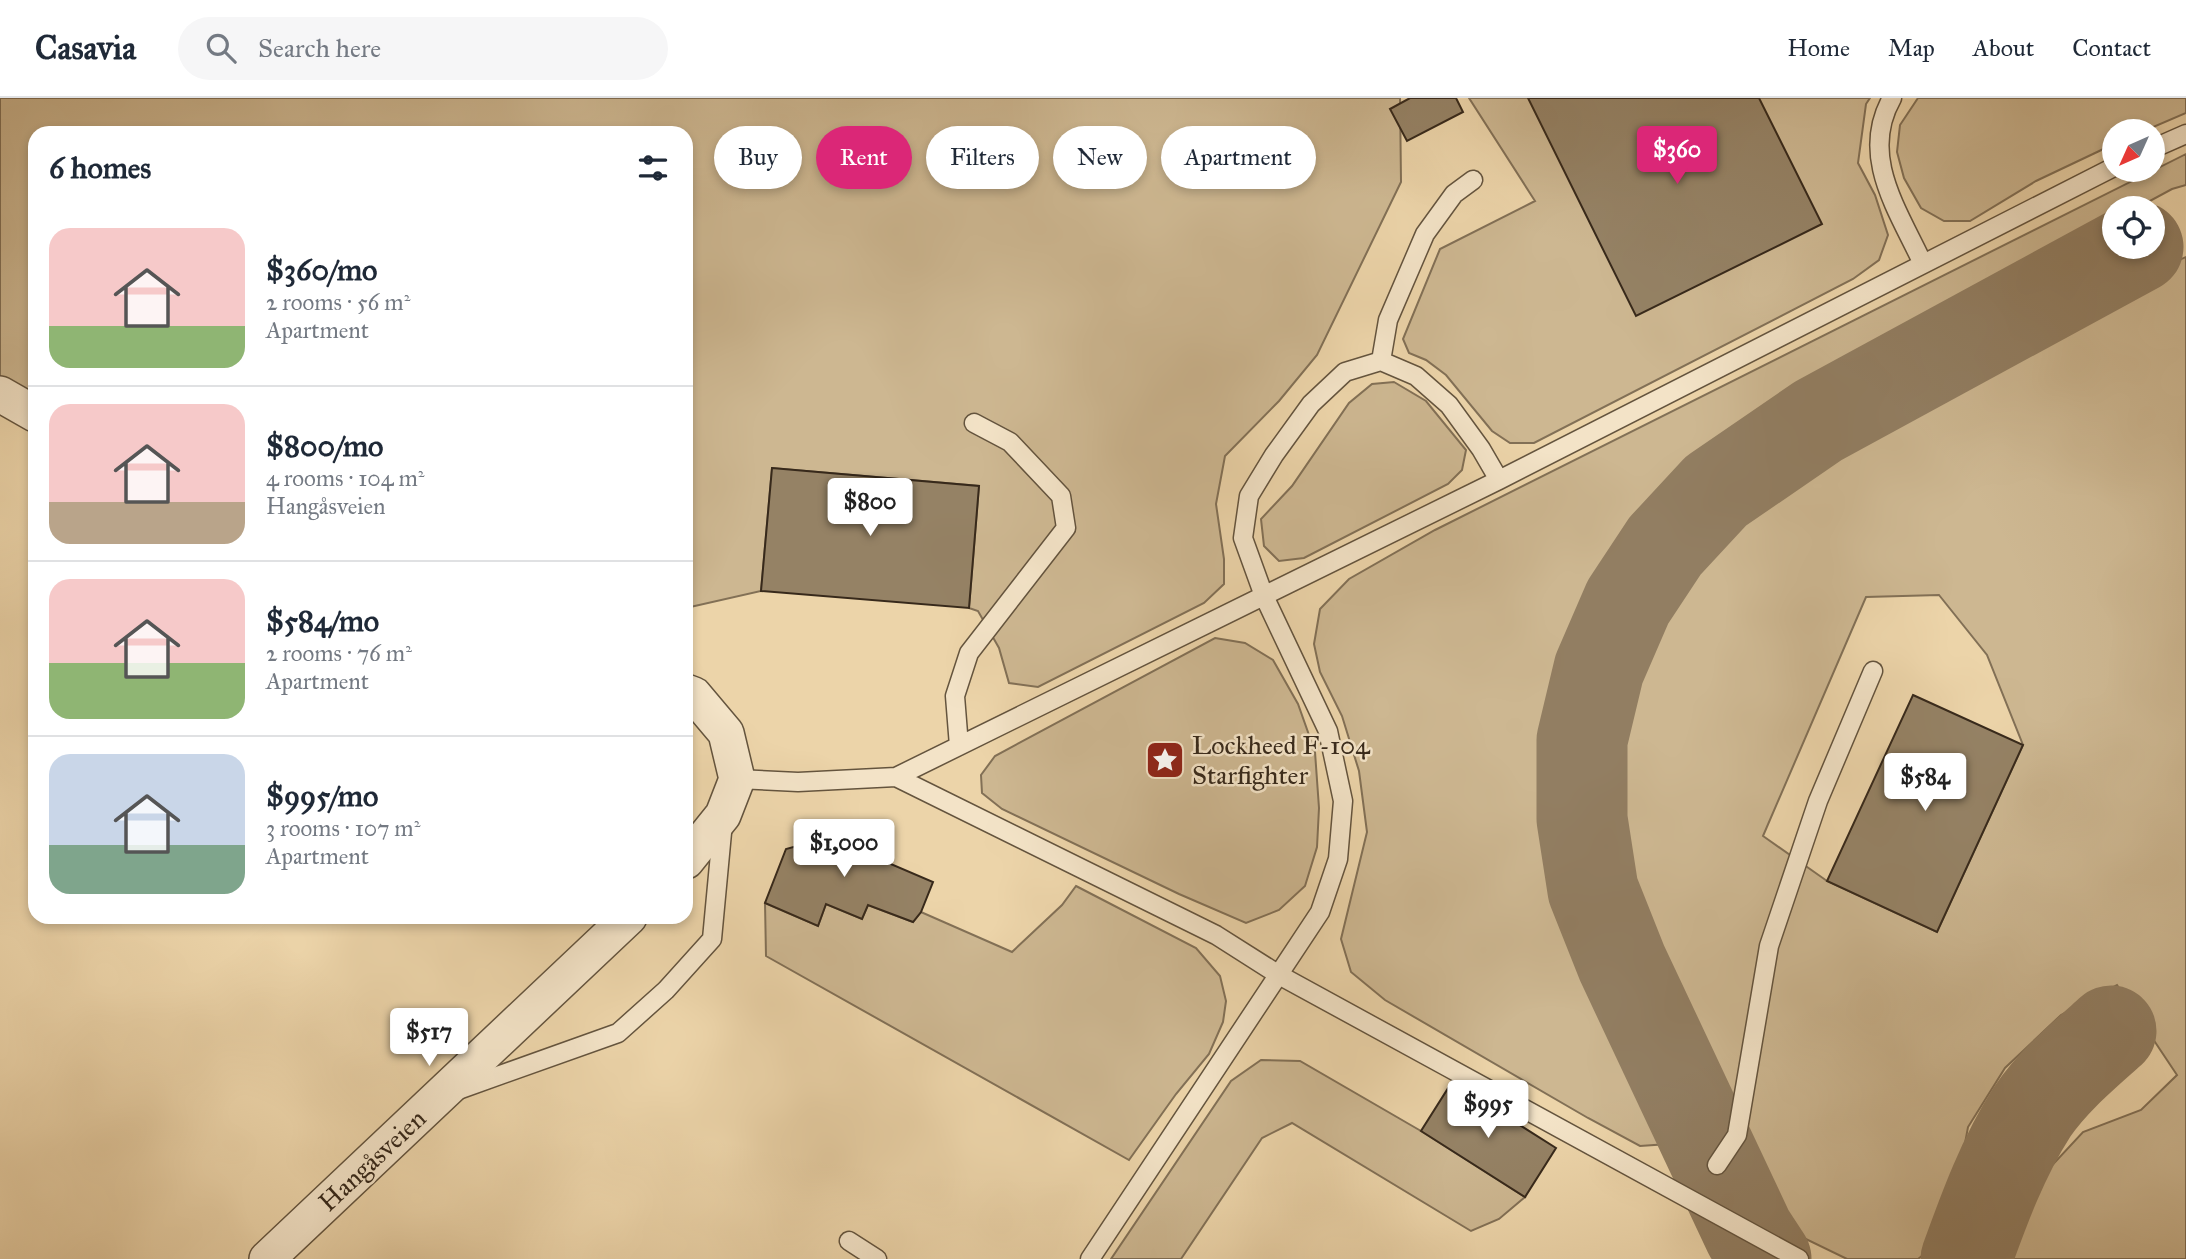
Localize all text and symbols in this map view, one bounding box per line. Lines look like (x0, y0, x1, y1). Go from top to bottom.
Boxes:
search box (178, 17, 668, 80)
text: Casavia (35, 28, 136, 68)
icon: search (202, 29, 240, 67)
text: Search here (258, 32, 381, 64)
text: Home (1787, 33, 1850, 63)
text: Map (1888, 33, 1935, 63)
text: About (1973, 33, 2034, 63)
text: Contact (2072, 33, 2151, 63)
north arrow (2102, 119, 2165, 182)
map controls (2102, 119, 2165, 259)
chip: Buy (714, 126, 802, 189)
chip: Rent (816, 126, 912, 189)
chip: Filters (926, 126, 1039, 189)
chip: New (1053, 126, 1147, 189)
chip: Apartment (1161, 126, 1316, 189)
pin: $360 (1636, 126, 1718, 186)
text: $360 (1653, 135, 1701, 163)
icon: filters (634, 149, 672, 187)
text: 6 homes (49, 150, 151, 186)
button: locate (2102, 196, 2165, 259)
text: $360/mo (266, 252, 377, 288)
icon: home (105, 256, 189, 340)
text: 2 rooms · 56 m² (266, 288, 410, 316)
text: Apartment (266, 316, 369, 344)
text: $800/mo (266, 428, 383, 464)
icon: home (105, 432, 189, 516)
text: 4 rooms · 104 m² (266, 464, 425, 492)
pin: $800 (829, 478, 911, 538)
text: $800 (844, 487, 896, 515)
text: Hangåsveien (266, 492, 385, 520)
text: $584/mo (266, 603, 379, 639)
icon: home (105, 607, 189, 691)
text: 2 rooms · 76 m² (266, 639, 412, 667)
text: Apartment (266, 667, 369, 695)
place label: Lockheed F-104 Starfighter (1192, 729, 1370, 791)
place icon: Lockheed F-104 Starfighter (1144, 739, 1186, 781)
pin: $584 (1884, 754, 1966, 813)
text: $584 (1900, 762, 1950, 790)
text: $995/mo (266, 778, 378, 814)
icon: home (105, 782, 189, 866)
text: 3 rooms · 107 m² (266, 814, 420, 842)
pin: $1,000 (787, 820, 901, 879)
text: $1,000 (810, 828, 879, 856)
text: Apartment (266, 842, 369, 870)
pin: $517 (388, 1009, 470, 1068)
text: $517 (406, 1017, 452, 1045)
pin: $995 (1447, 1080, 1529, 1140)
text: $995 (1463, 1089, 1513, 1117)
street label: Hangåsveien (312, 1102, 432, 1218)

